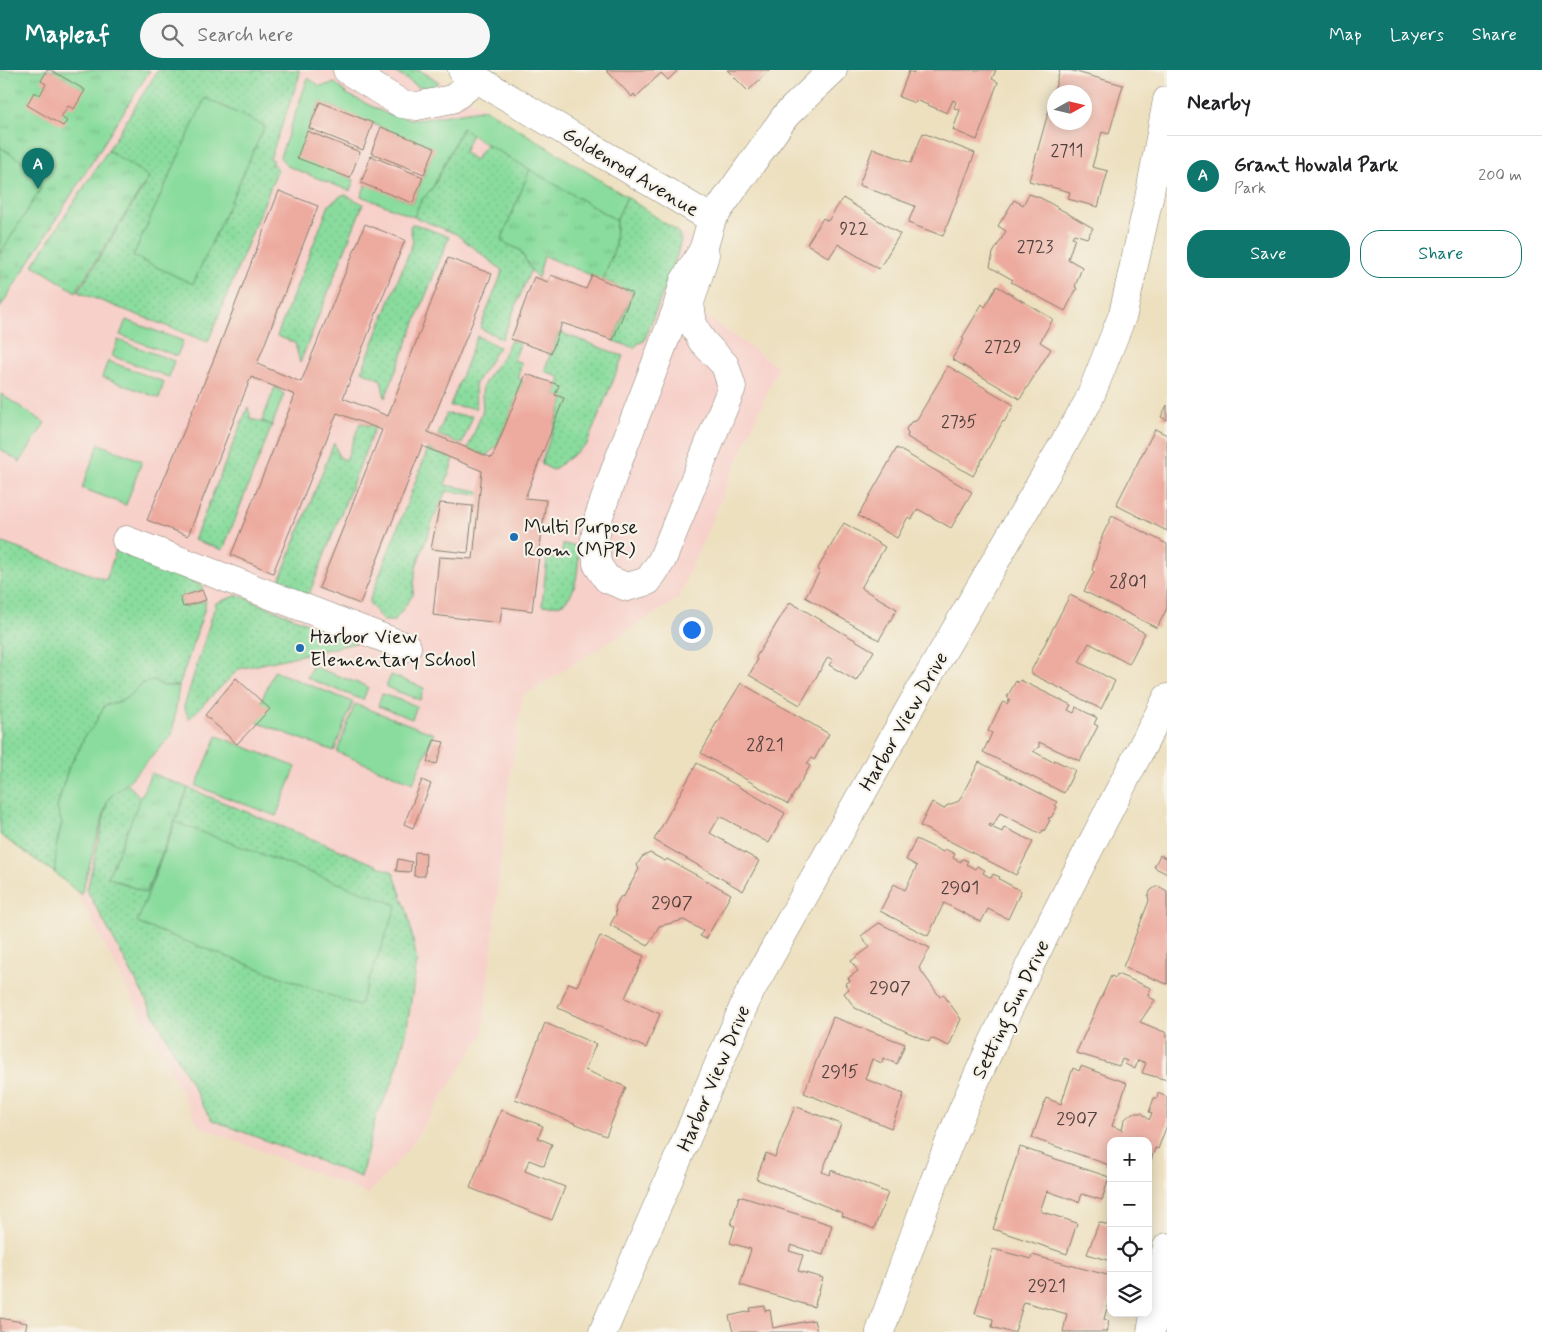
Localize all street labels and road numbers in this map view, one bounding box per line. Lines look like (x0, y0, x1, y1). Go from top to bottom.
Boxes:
street label: Goldenrod Avenue (557, 121, 704, 224)
street label: Harbor View Drive (853, 647, 955, 796)
street label: Setting Sun Drive (966, 936, 1059, 1085)
street label: Harbor View Drive (671, 1001, 757, 1156)

